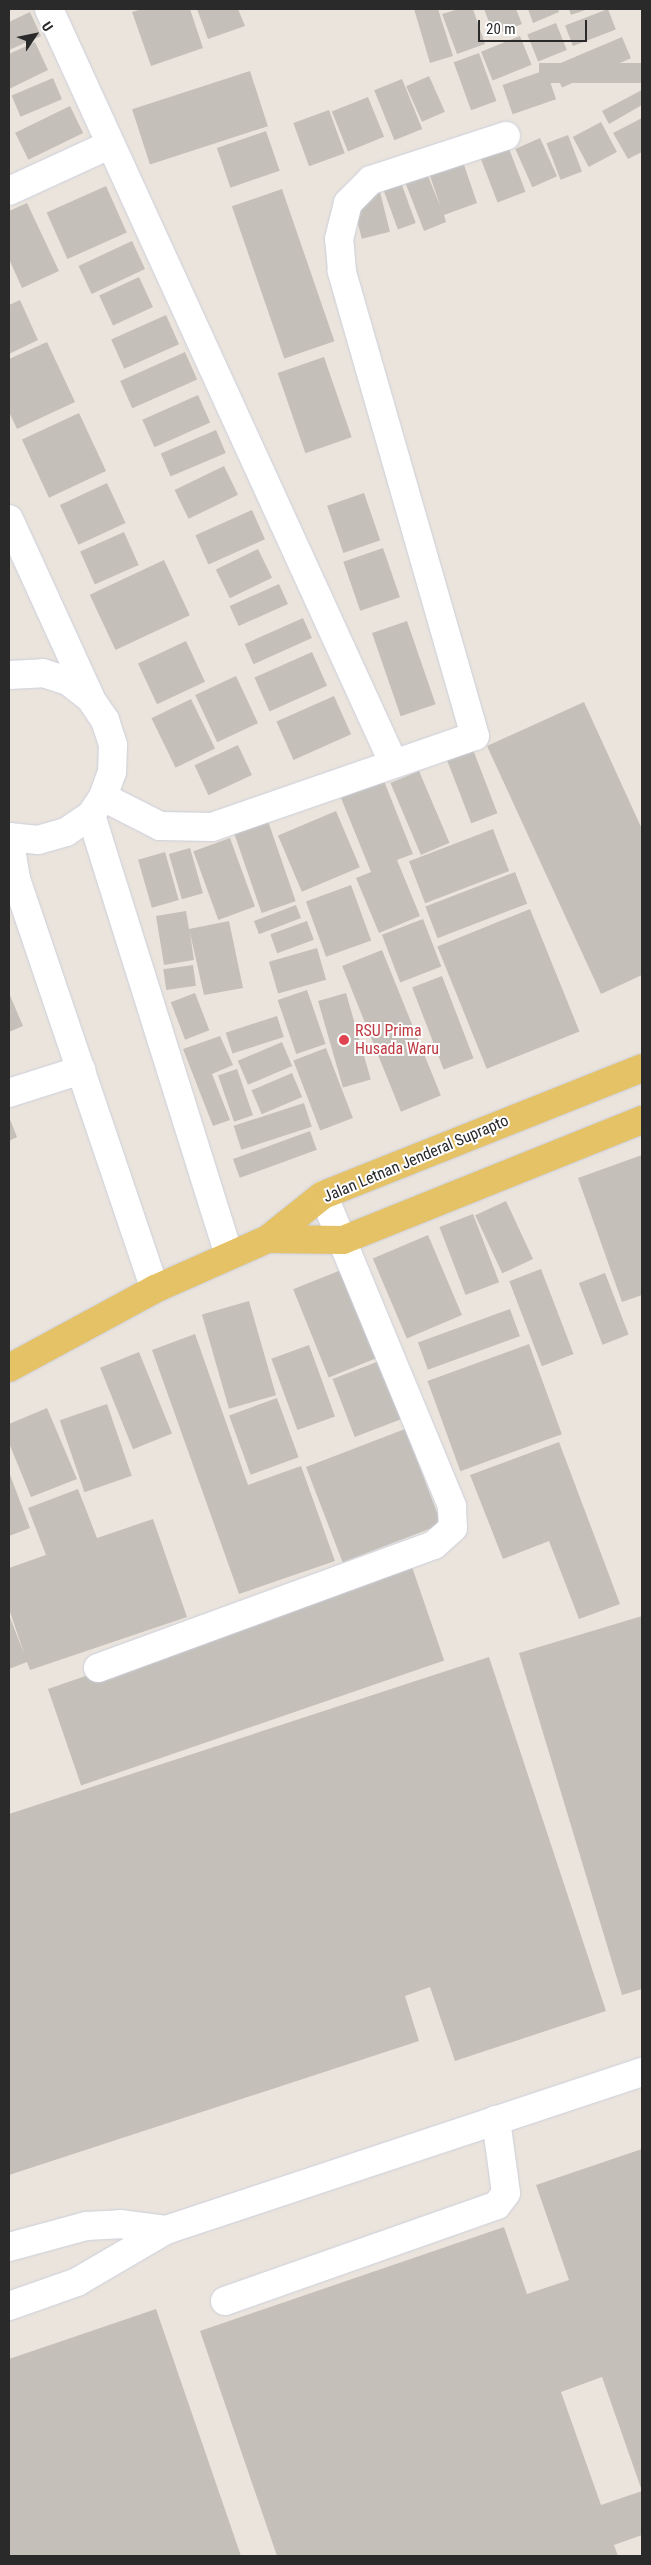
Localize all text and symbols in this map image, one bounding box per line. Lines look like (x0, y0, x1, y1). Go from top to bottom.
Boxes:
north arrow (10, 10, 60, 60)
scale bar (481, 10, 590, 42)
text: U (39, 19, 56, 34)
text: 20 m (486, 20, 516, 38)
place label: RSU Prima Husada Waru (355, 1021, 439, 1059)
marker: RSU Prima Husada Waru (337, 1033, 351, 1047)
street label: Jalan Letnan Jenderal Suprapto (320, 1111, 512, 1207)

